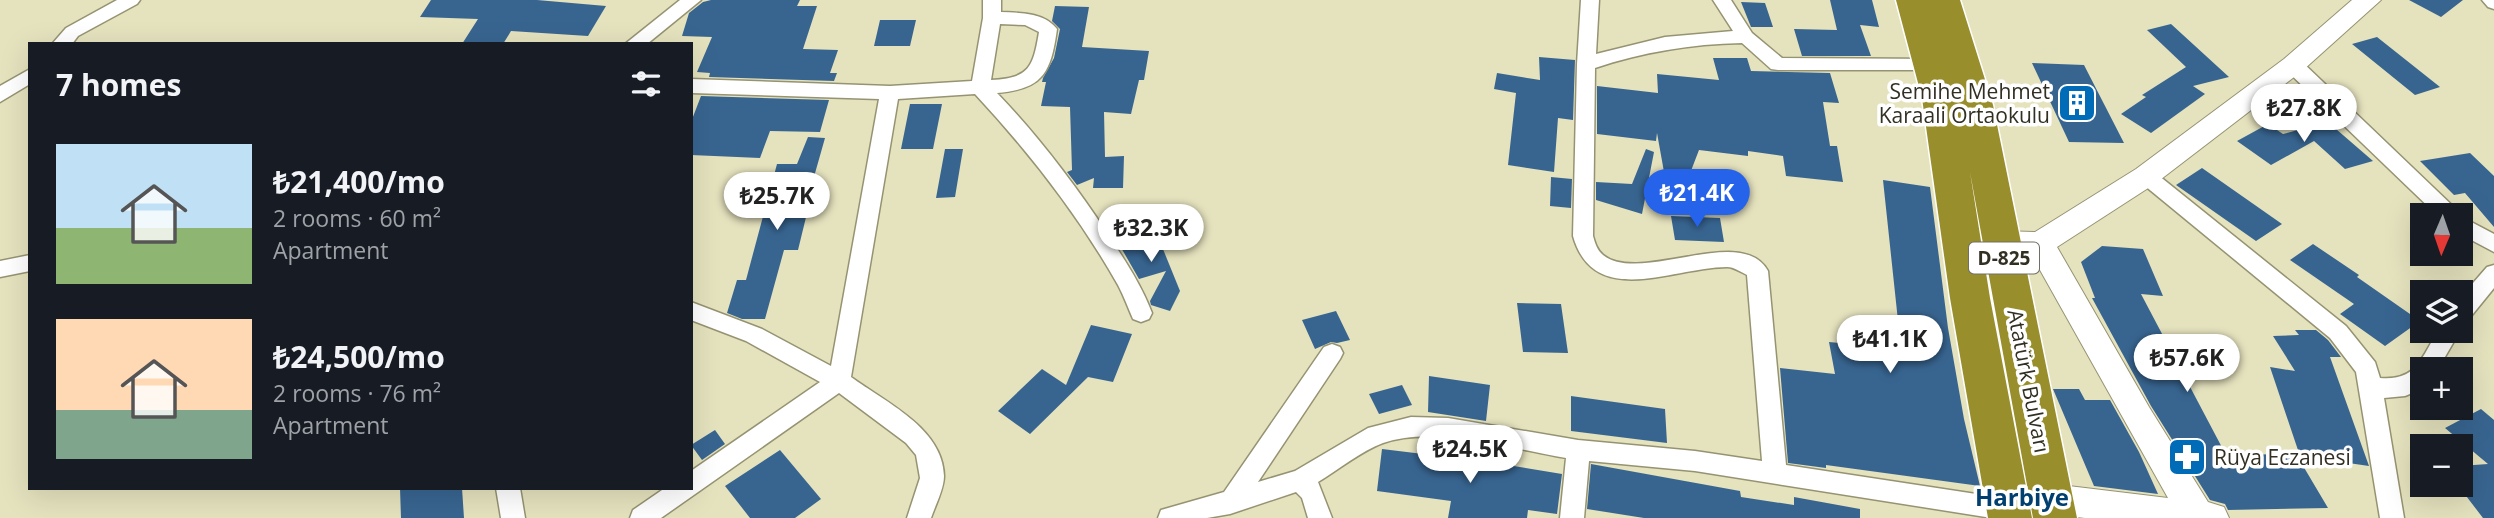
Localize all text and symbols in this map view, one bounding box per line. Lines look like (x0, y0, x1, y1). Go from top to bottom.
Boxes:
text: 7 homes (56, 64, 181, 105)
icon: filters (627, 65, 665, 103)
place label: Semihe Mehmet Karaali Ortaokulu (1879, 77, 2050, 129)
building icon: Semihe Mehmet Karaali Ortaokulu (2056, 82, 2098, 124)
pin: ₺27.8K (2247, 85, 2361, 144)
text: ₺27.8K (2267, 91, 2341, 123)
text: ₺21,400/mo (273, 161, 445, 202)
pin: ₺21.4K (1640, 170, 1754, 229)
icon: home (112, 172, 196, 256)
pin: ₺25.7K (720, 173, 834, 232)
text: ₺21.4K (1660, 176, 1734, 208)
text: ₺25.7K (740, 179, 814, 211)
text: 2 rooms · 60 m² (273, 202, 441, 234)
north arrow (2410, 203, 2473, 266)
map controls (2410, 203, 2473, 497)
pin: ₺32.3K (1094, 204, 1208, 264)
text: ₺32.3K (1114, 211, 1188, 243)
text: Apartment (273, 234, 389, 266)
road number: D-825 (1969, 242, 2039, 274)
button: layers (2410, 280, 2473, 343)
street label: Atatürk Bulvarı (2001, 307, 2057, 455)
pin: ₺41.1K (1833, 316, 1947, 375)
text: ₺41.1K (1853, 322, 1927, 354)
pin: ₺57.6K (2130, 334, 2244, 394)
text: ₺24,500/mo (273, 336, 445, 377)
text: ₺57.6K (2150, 341, 2224, 373)
icon: home (112, 347, 196, 431)
button: + (2410, 357, 2473, 420)
text: 2 rooms · 76 m² (273, 377, 441, 409)
text: Apartment (273, 409, 389, 441)
pin: ₺24.5K (1413, 426, 1527, 485)
text: ₺24.5K (1433, 432, 1507, 464)
button: − (2410, 434, 2473, 497)
pharmacy icon: Rüya Eczanesi (2166, 436, 2208, 478)
place label: Rüya Eczanesi (2214, 443, 2351, 471)
district label: Harbiye (1975, 480, 2069, 513)

